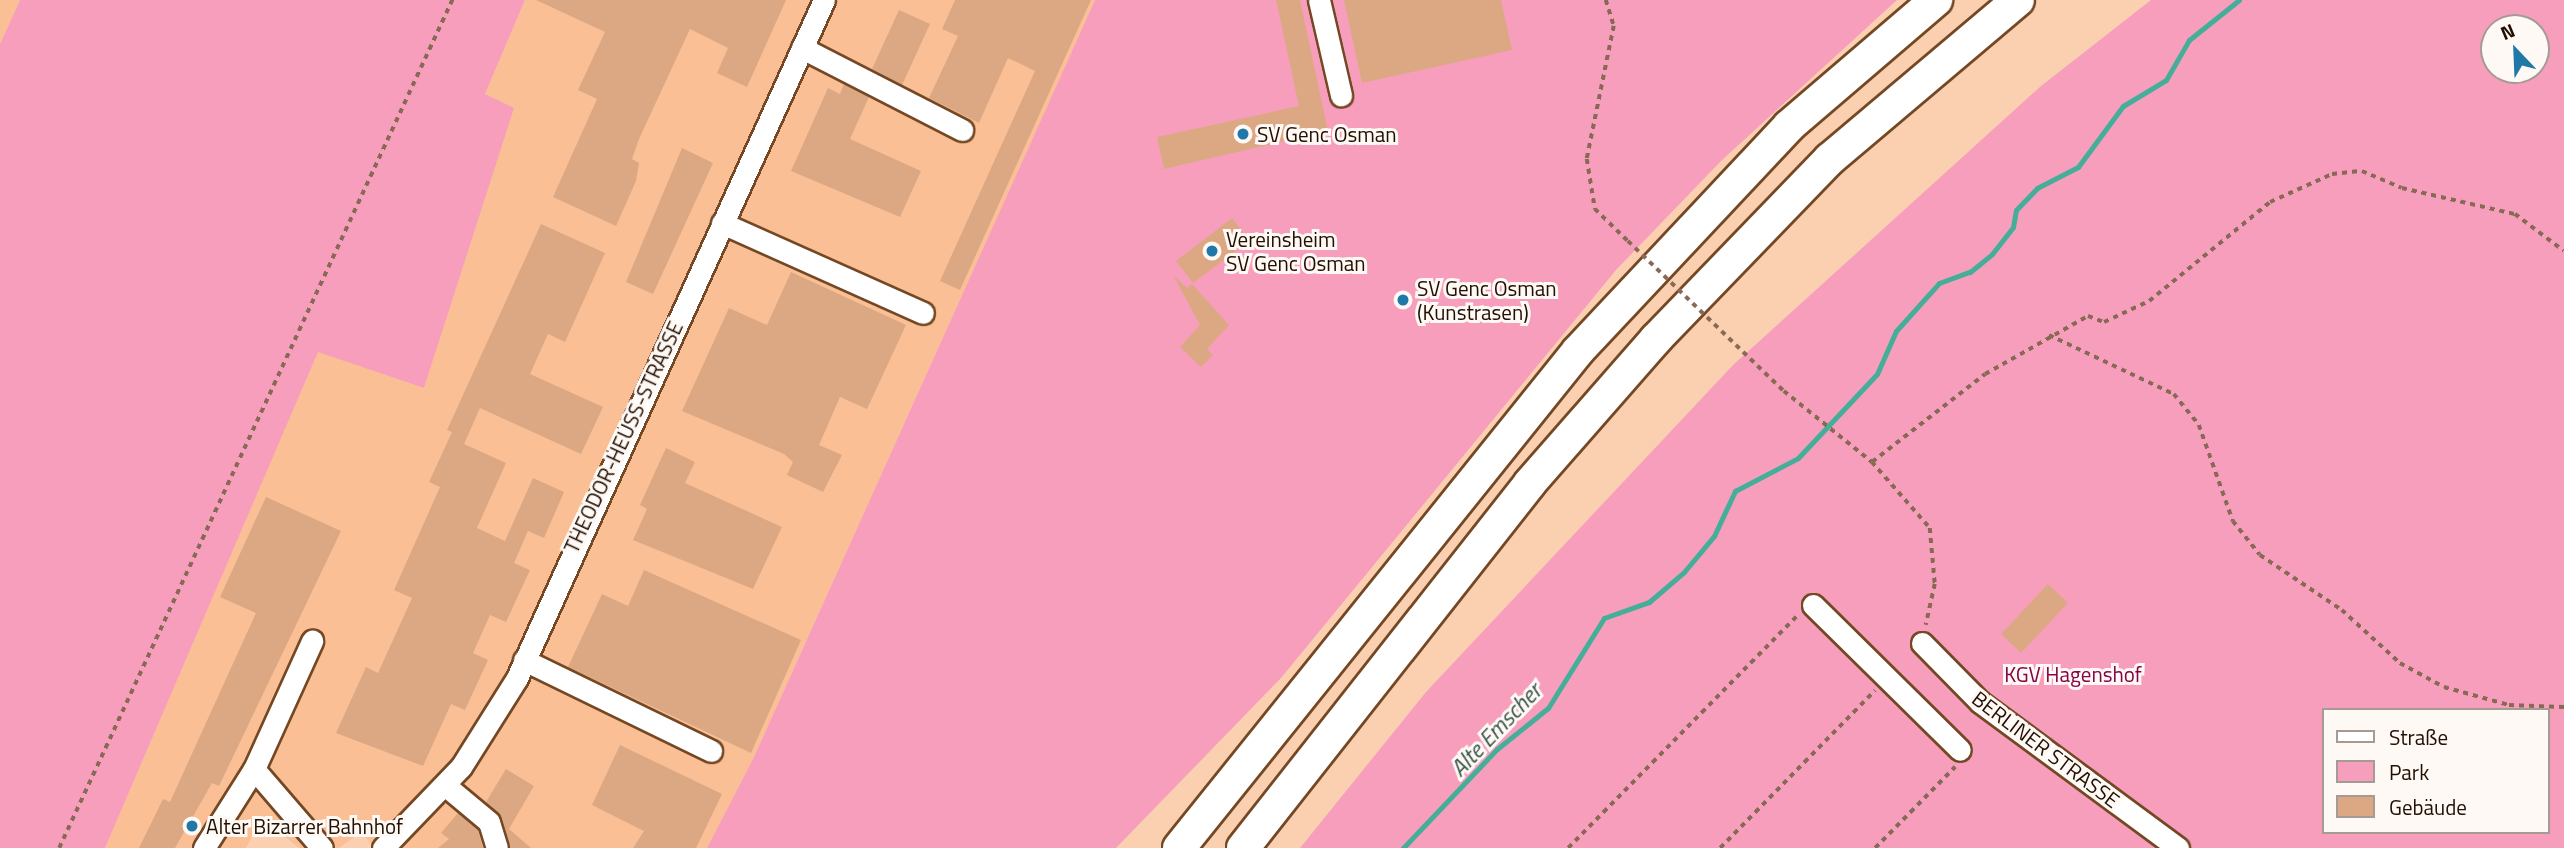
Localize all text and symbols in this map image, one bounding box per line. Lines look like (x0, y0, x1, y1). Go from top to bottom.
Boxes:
north arrow (2480, 14, 2550, 84)
text: N (2496, 15, 2519, 47)
place label: SV Genc Osman (1257, 121, 1397, 147)
marker: SV Genc Osman (1235, 126, 1251, 142)
place label: Vereinsheim SV Genc Osman (1226, 226, 1366, 276)
marker: Vereinsheim SV Genc Osman (1204, 243, 1220, 259)
place label: SV Genc Osman (Kunstrasen) (1417, 275, 1557, 325)
marker: SV Genc Osman (Kunstrasen) (1395, 292, 1411, 308)
street label: THEODOR-HEUSS-STRASSE (558, 317, 688, 557)
park label: KGV Hagenshof (2004, 661, 2142, 687)
water label: Alte Emscher (1445, 678, 1547, 782)
street label: BERLINER STRASSE (1967, 685, 2125, 813)
legend (2322, 708, 2550, 834)
text: Straße (2389, 721, 2448, 753)
text: Park (2389, 756, 2429, 788)
text: Gebäude (2389, 791, 2467, 823)
place label: Alter Bizarrer Bahnhof (206, 813, 403, 839)
marker: Alter Bizarrer Bahnhof (184, 818, 200, 834)

